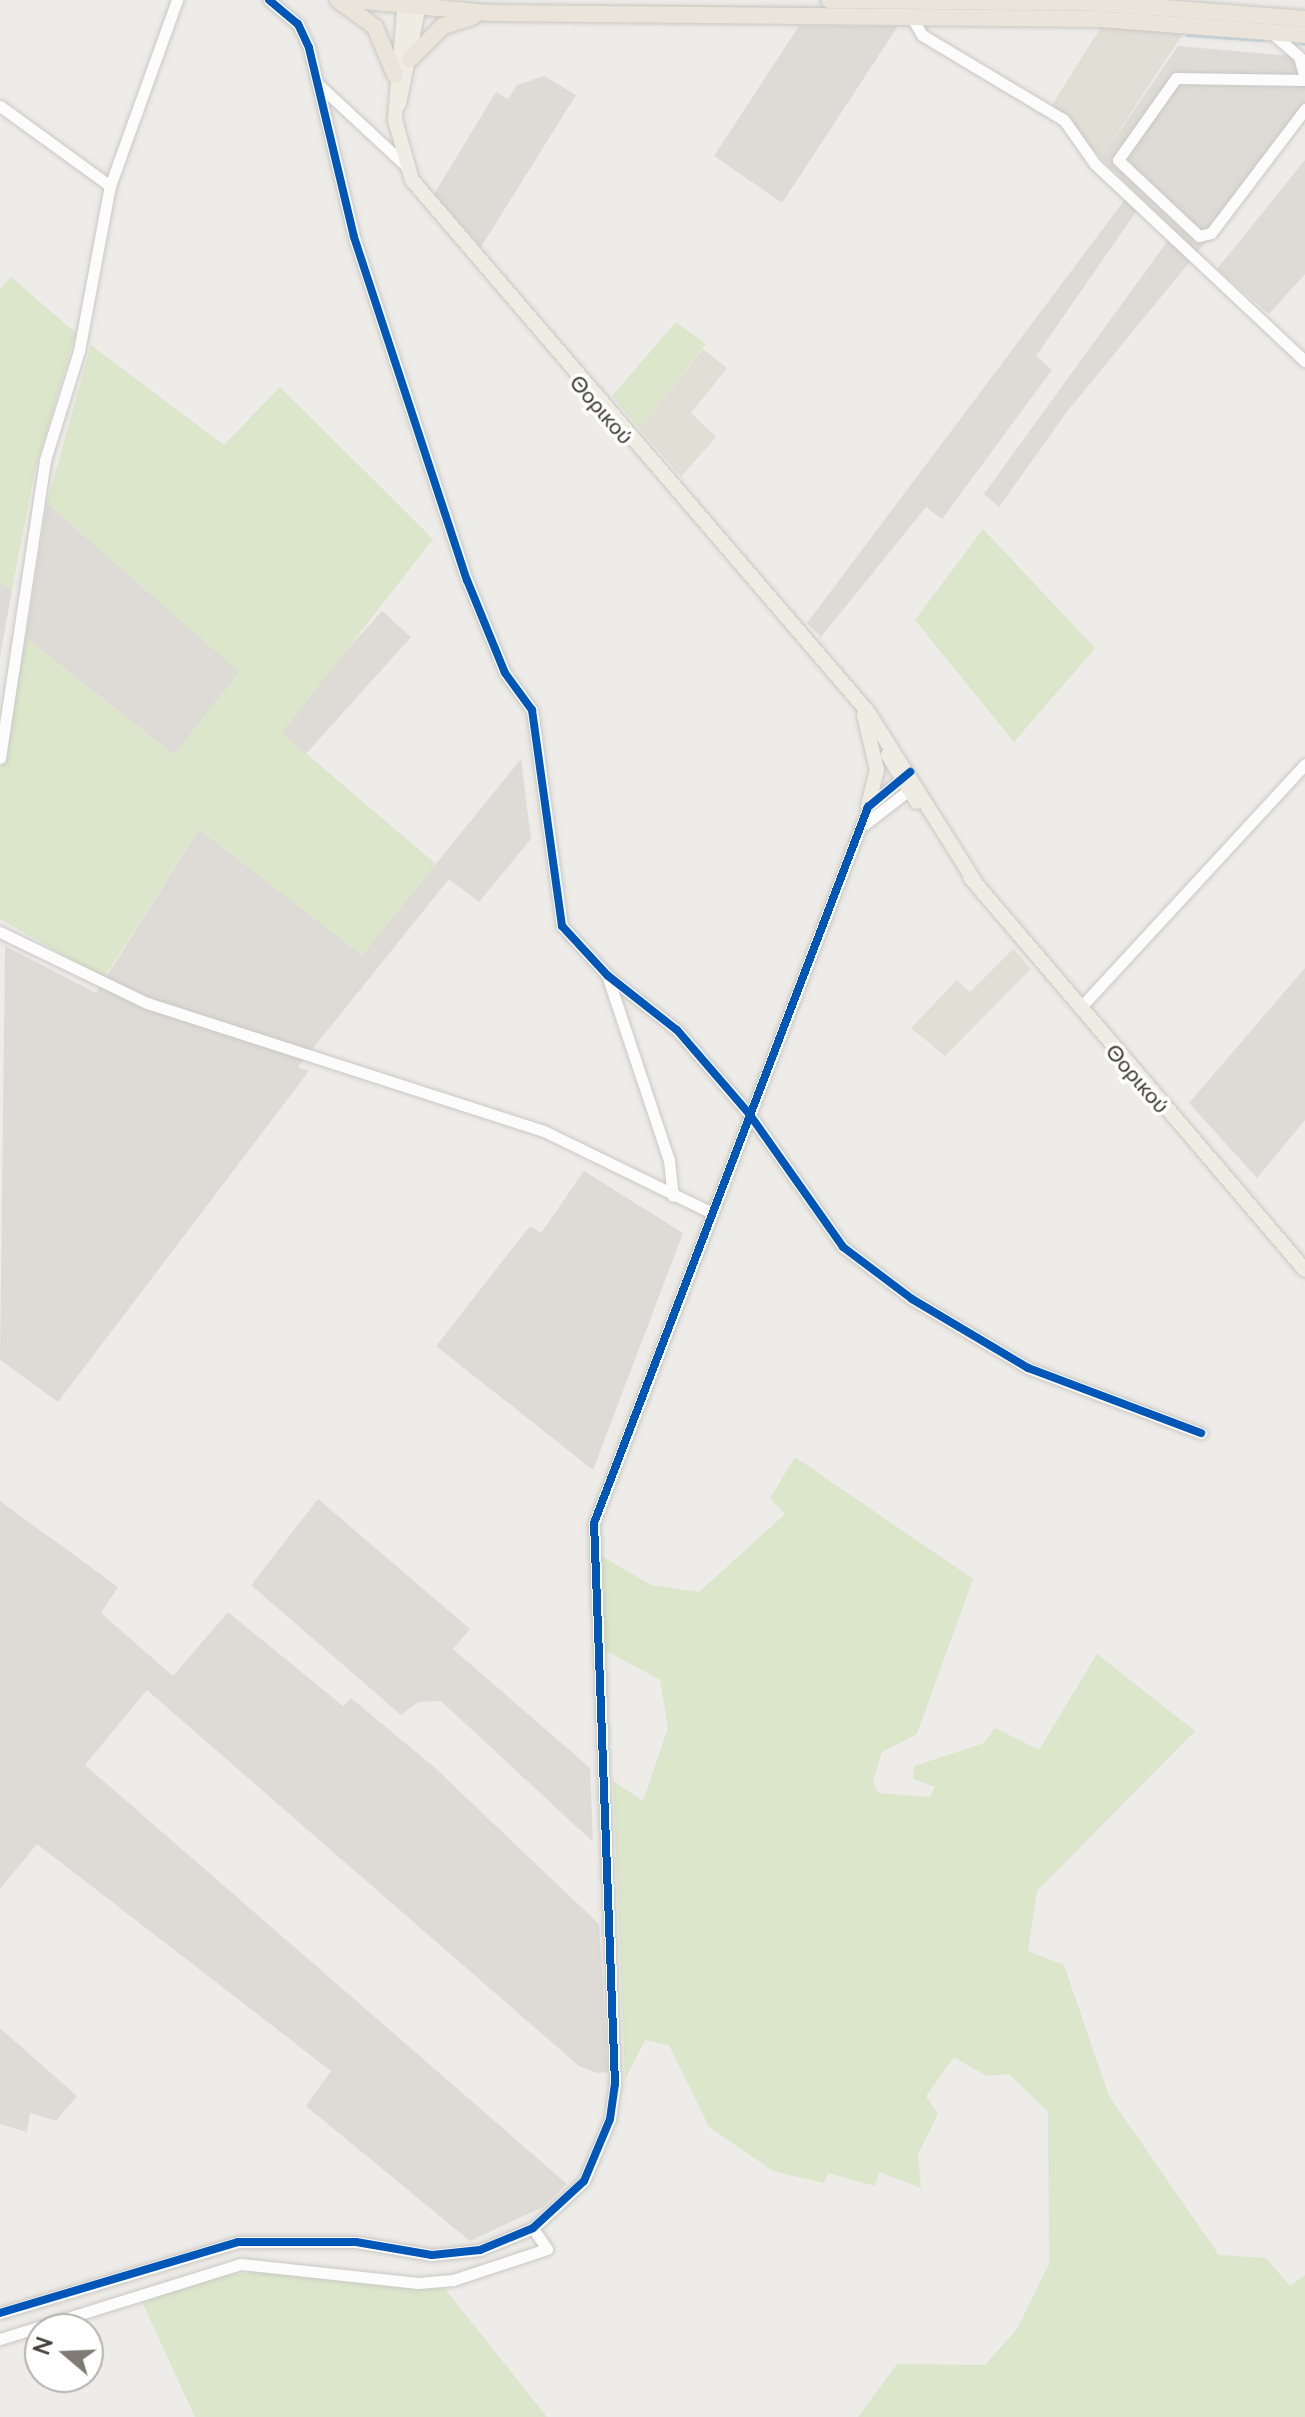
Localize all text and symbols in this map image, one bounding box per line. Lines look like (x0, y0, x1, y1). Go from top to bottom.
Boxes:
street label: Θορικού (565, 369, 639, 449)
street label: Θορικού (1101, 1038, 1175, 1118)
north arrow (24, 2313, 104, 2393)
text: N (27, 2333, 58, 2358)

